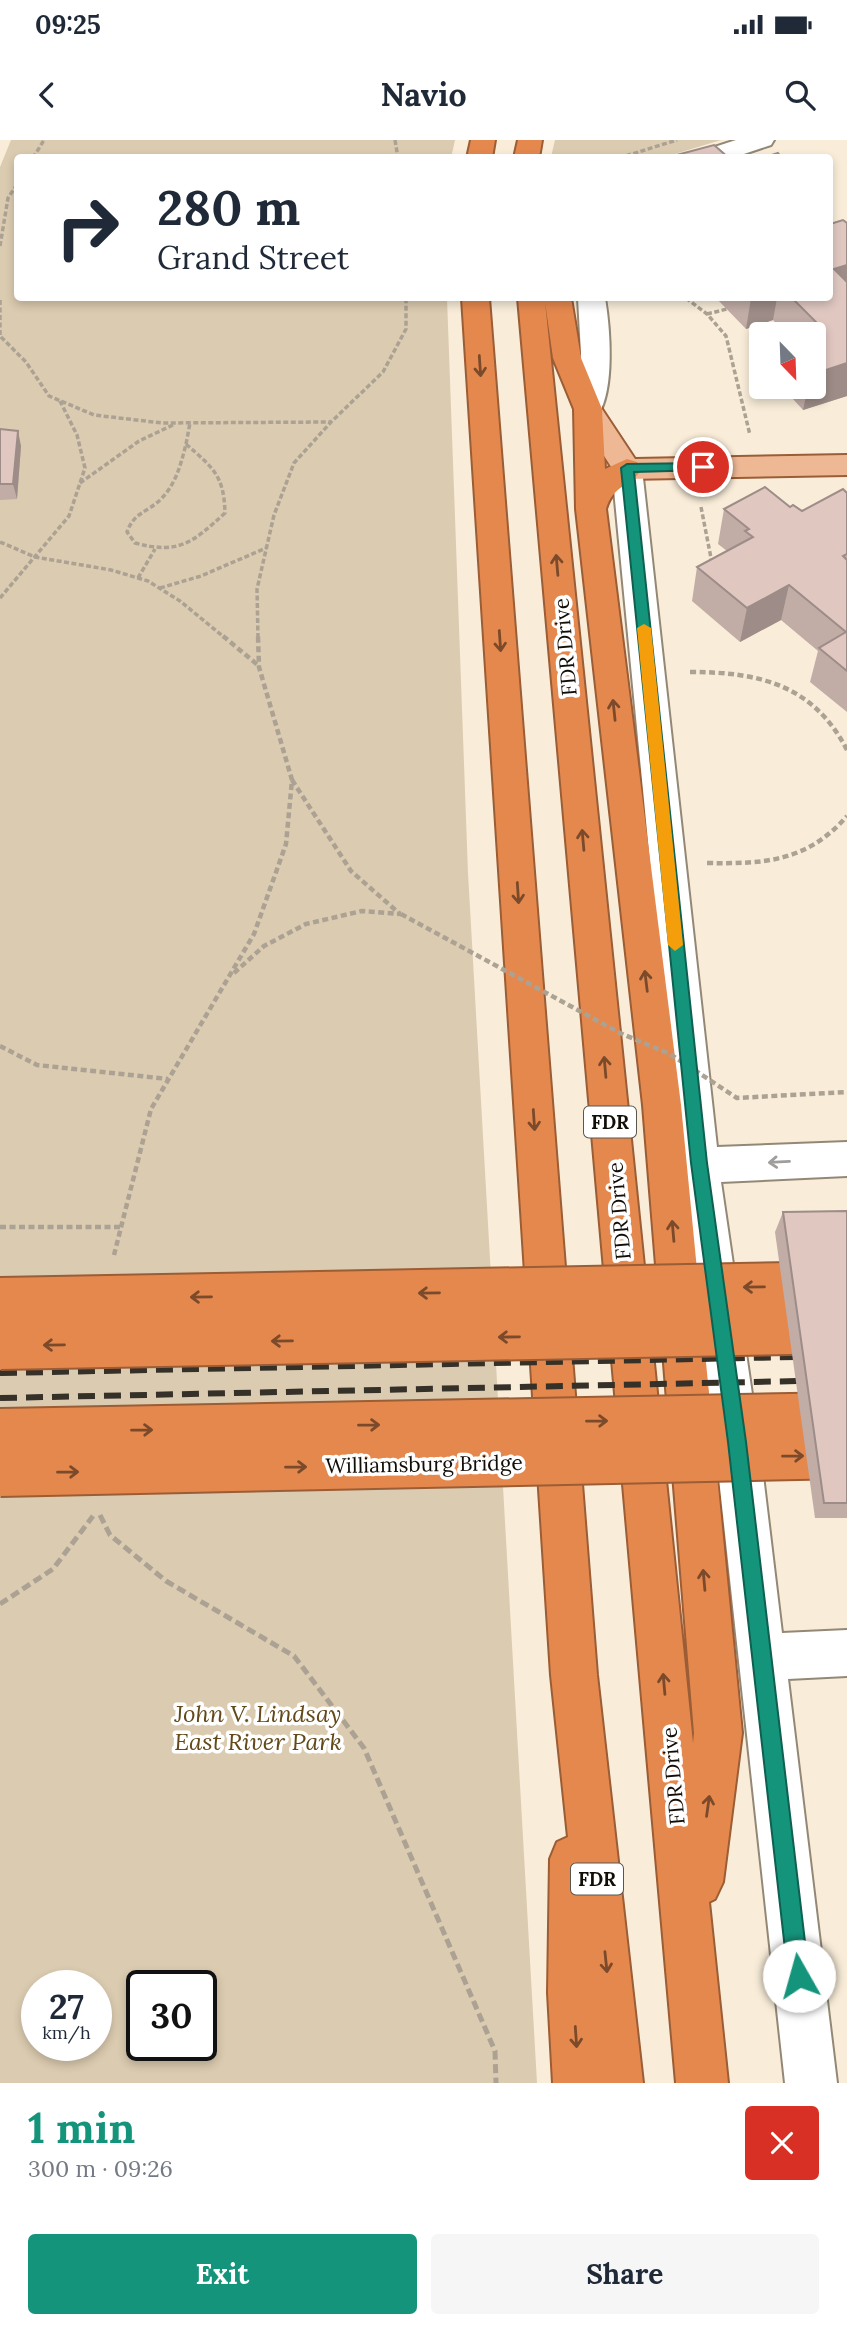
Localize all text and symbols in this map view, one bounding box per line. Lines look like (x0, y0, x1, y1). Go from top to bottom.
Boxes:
text: 09:25 (35, 8, 101, 41)
text: Navio (380, 74, 467, 115)
icon: back (28, 76, 66, 114)
icon: search (781, 76, 819, 114)
text: 280 m (157, 176, 300, 238)
icon: right (42, 182, 133, 273)
text: Grand Street (157, 237, 349, 278)
north arrow (749, 322, 826, 399)
map controls (749, 322, 826, 399)
one-way arrow (474, 354, 487, 376)
pin (673, 437, 733, 497)
icon: arrive (684, 448, 722, 486)
one-way arrow (550, 554, 563, 577)
street label: FDR Drive (547, 597, 583, 697)
one-way arrow (494, 630, 507, 652)
one-way arrow (607, 699, 620, 722)
one-way arrow (576, 830, 589, 852)
one-way arrow (512, 881, 525, 903)
one-way arrow (640, 970, 653, 993)
one-way arrow (598, 1056, 611, 1079)
road number: FDR (584, 1106, 636, 1138)
one-way arrow (528, 1108, 541, 1130)
one-way arrow (768, 1156, 791, 1169)
street label: FDR Drive (601, 1161, 637, 1261)
one-way arrow (666, 1221, 679, 1243)
one-way arrow (743, 1280, 766, 1293)
one-way arrow (418, 1286, 441, 1300)
one-way arrow (190, 1290, 213, 1304)
one-way arrow (498, 1330, 521, 1343)
one-way arrow (271, 1334, 294, 1348)
one-way arrow (43, 1338, 66, 1352)
one-way arrow (585, 1414, 608, 1428)
one-way arrow (357, 1418, 380, 1432)
one-way arrow (130, 1423, 153, 1436)
street label: Williamsburg Bridge (325, 1449, 523, 1479)
one-way arrow (781, 1450, 804, 1463)
one-way arrow (284, 1460, 307, 1474)
one-way arrow (56, 1465, 79, 1479)
one-way arrow (697, 1569, 710, 1592)
one-way arrow (657, 1673, 670, 1695)
park label: John V. Lindsay East River Park (174, 1698, 342, 1757)
street label: FDR Drive (655, 1726, 691, 1826)
one-way arrow (702, 1795, 715, 1818)
road number: FDR (571, 1863, 623, 1894)
position arrow (762, 1939, 836, 2013)
one-way arrow (600, 1950, 613, 1973)
speed limit sign: 30 (126, 1970, 217, 2061)
text: 27 (49, 1984, 84, 2029)
text: km/h (42, 2021, 91, 2044)
one-way arrow (570, 2025, 583, 2048)
text: 1 min (28, 2101, 135, 2155)
button: close (745, 2106, 819, 2180)
text: 300 m · 09:26 (28, 2154, 173, 2183)
button: Exit (28, 2234, 417, 2314)
button: Share (431, 2234, 819, 2314)

